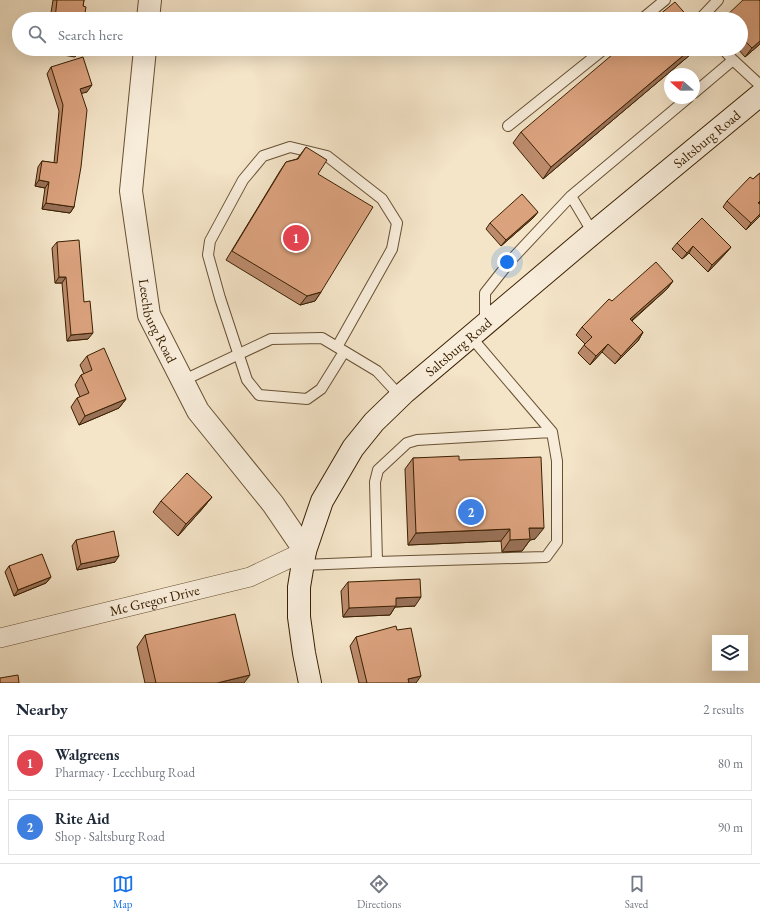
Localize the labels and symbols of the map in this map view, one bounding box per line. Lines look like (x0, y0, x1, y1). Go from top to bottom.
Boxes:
north arrow (664, 68, 700, 104)
street label: Saltsburg Road (669, 105, 745, 172)
pin: 1 (283, 223, 309, 253)
your location (497, 252, 517, 272)
street label: Leechburg Road (135, 277, 181, 367)
street label: Saltsburg Road (421, 313, 496, 380)
pin: 2 (458, 497, 484, 527)
street label: Mc Gregor Drive (108, 581, 202, 620)

